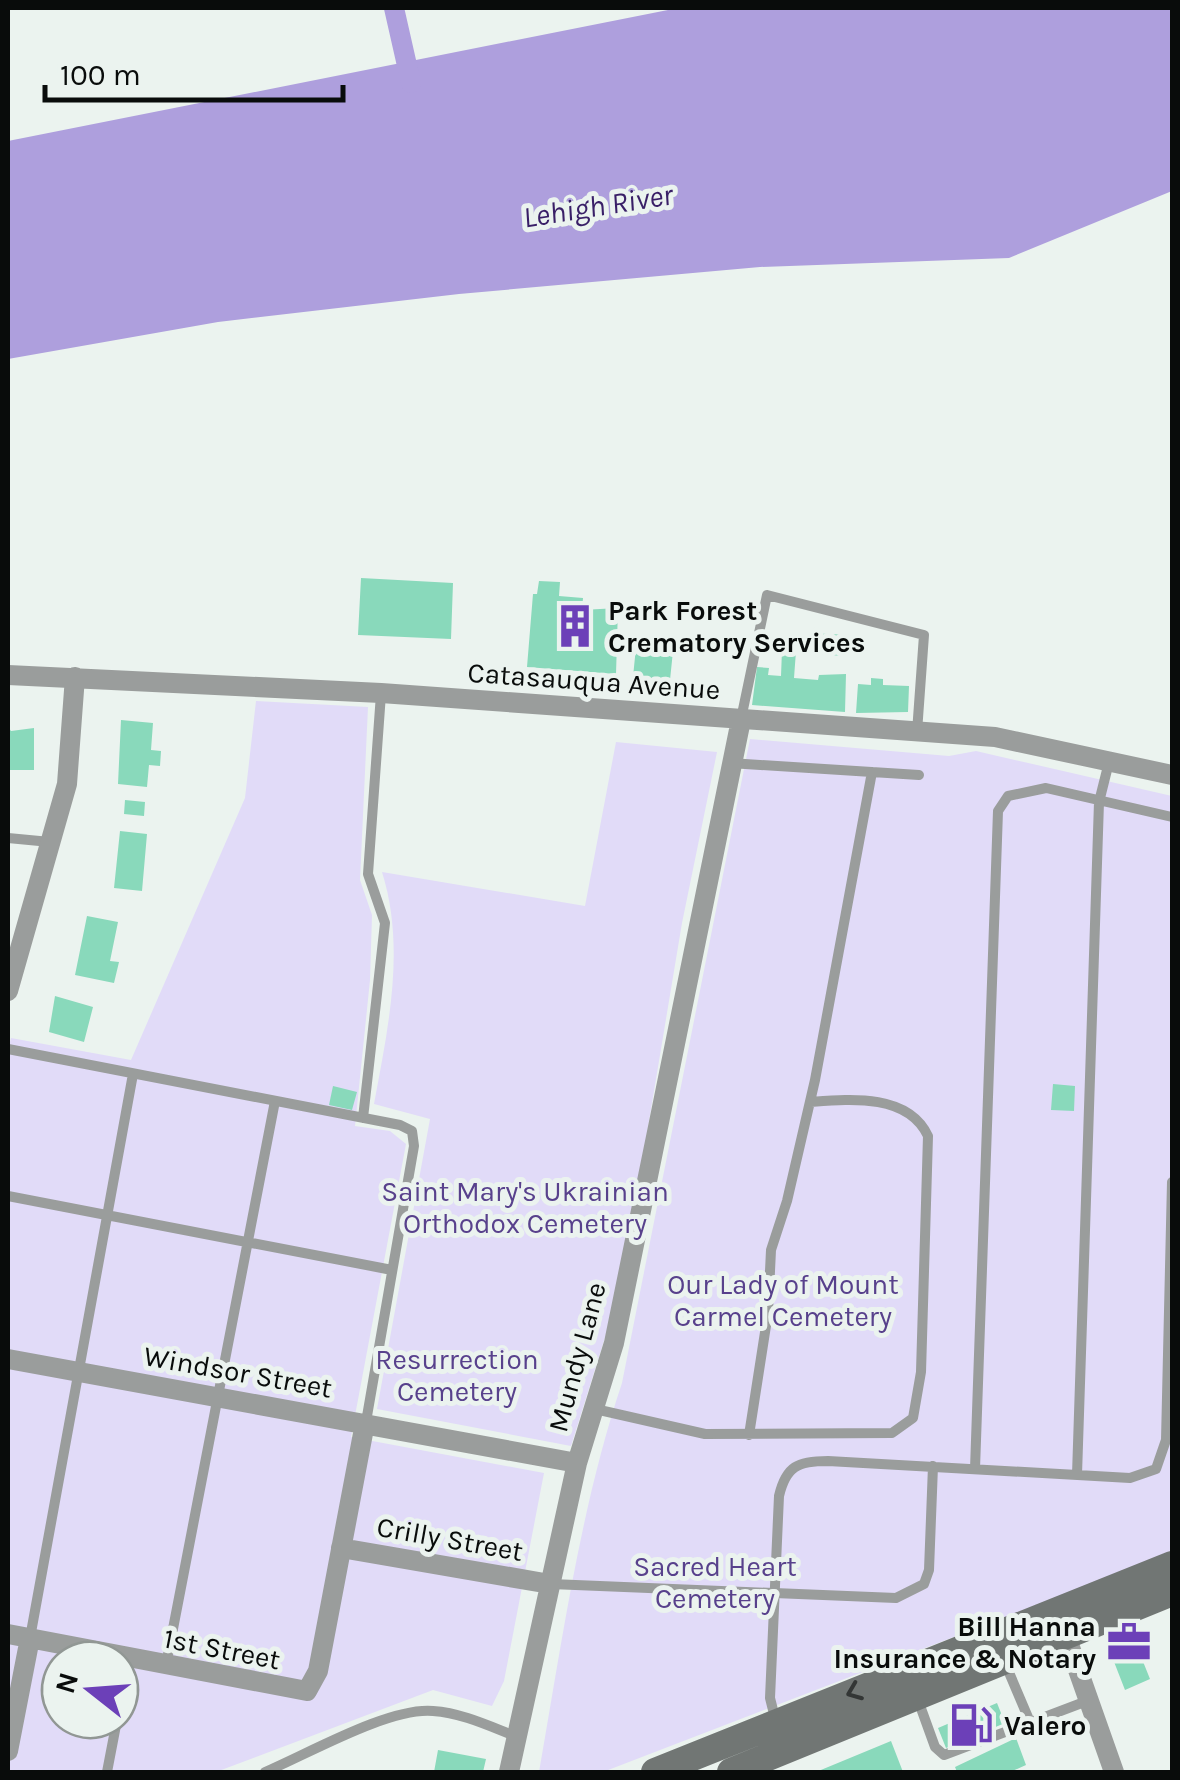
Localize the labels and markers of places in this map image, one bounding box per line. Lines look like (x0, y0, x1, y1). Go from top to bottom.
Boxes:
place label: Park Forest Crematory Services (608, 594, 865, 659)
building icon: Park Forest Crematory Services (551, 602, 599, 650)
place label: Bill Hanna Insurance & Notary (834, 1610, 1096, 1675)
office icon: Bill Hanna Insurance & Notary (1105, 1618, 1153, 1666)
fuel station icon: Valero (947, 1701, 995, 1749)
place label: Valero (1004, 1709, 1086, 1742)

